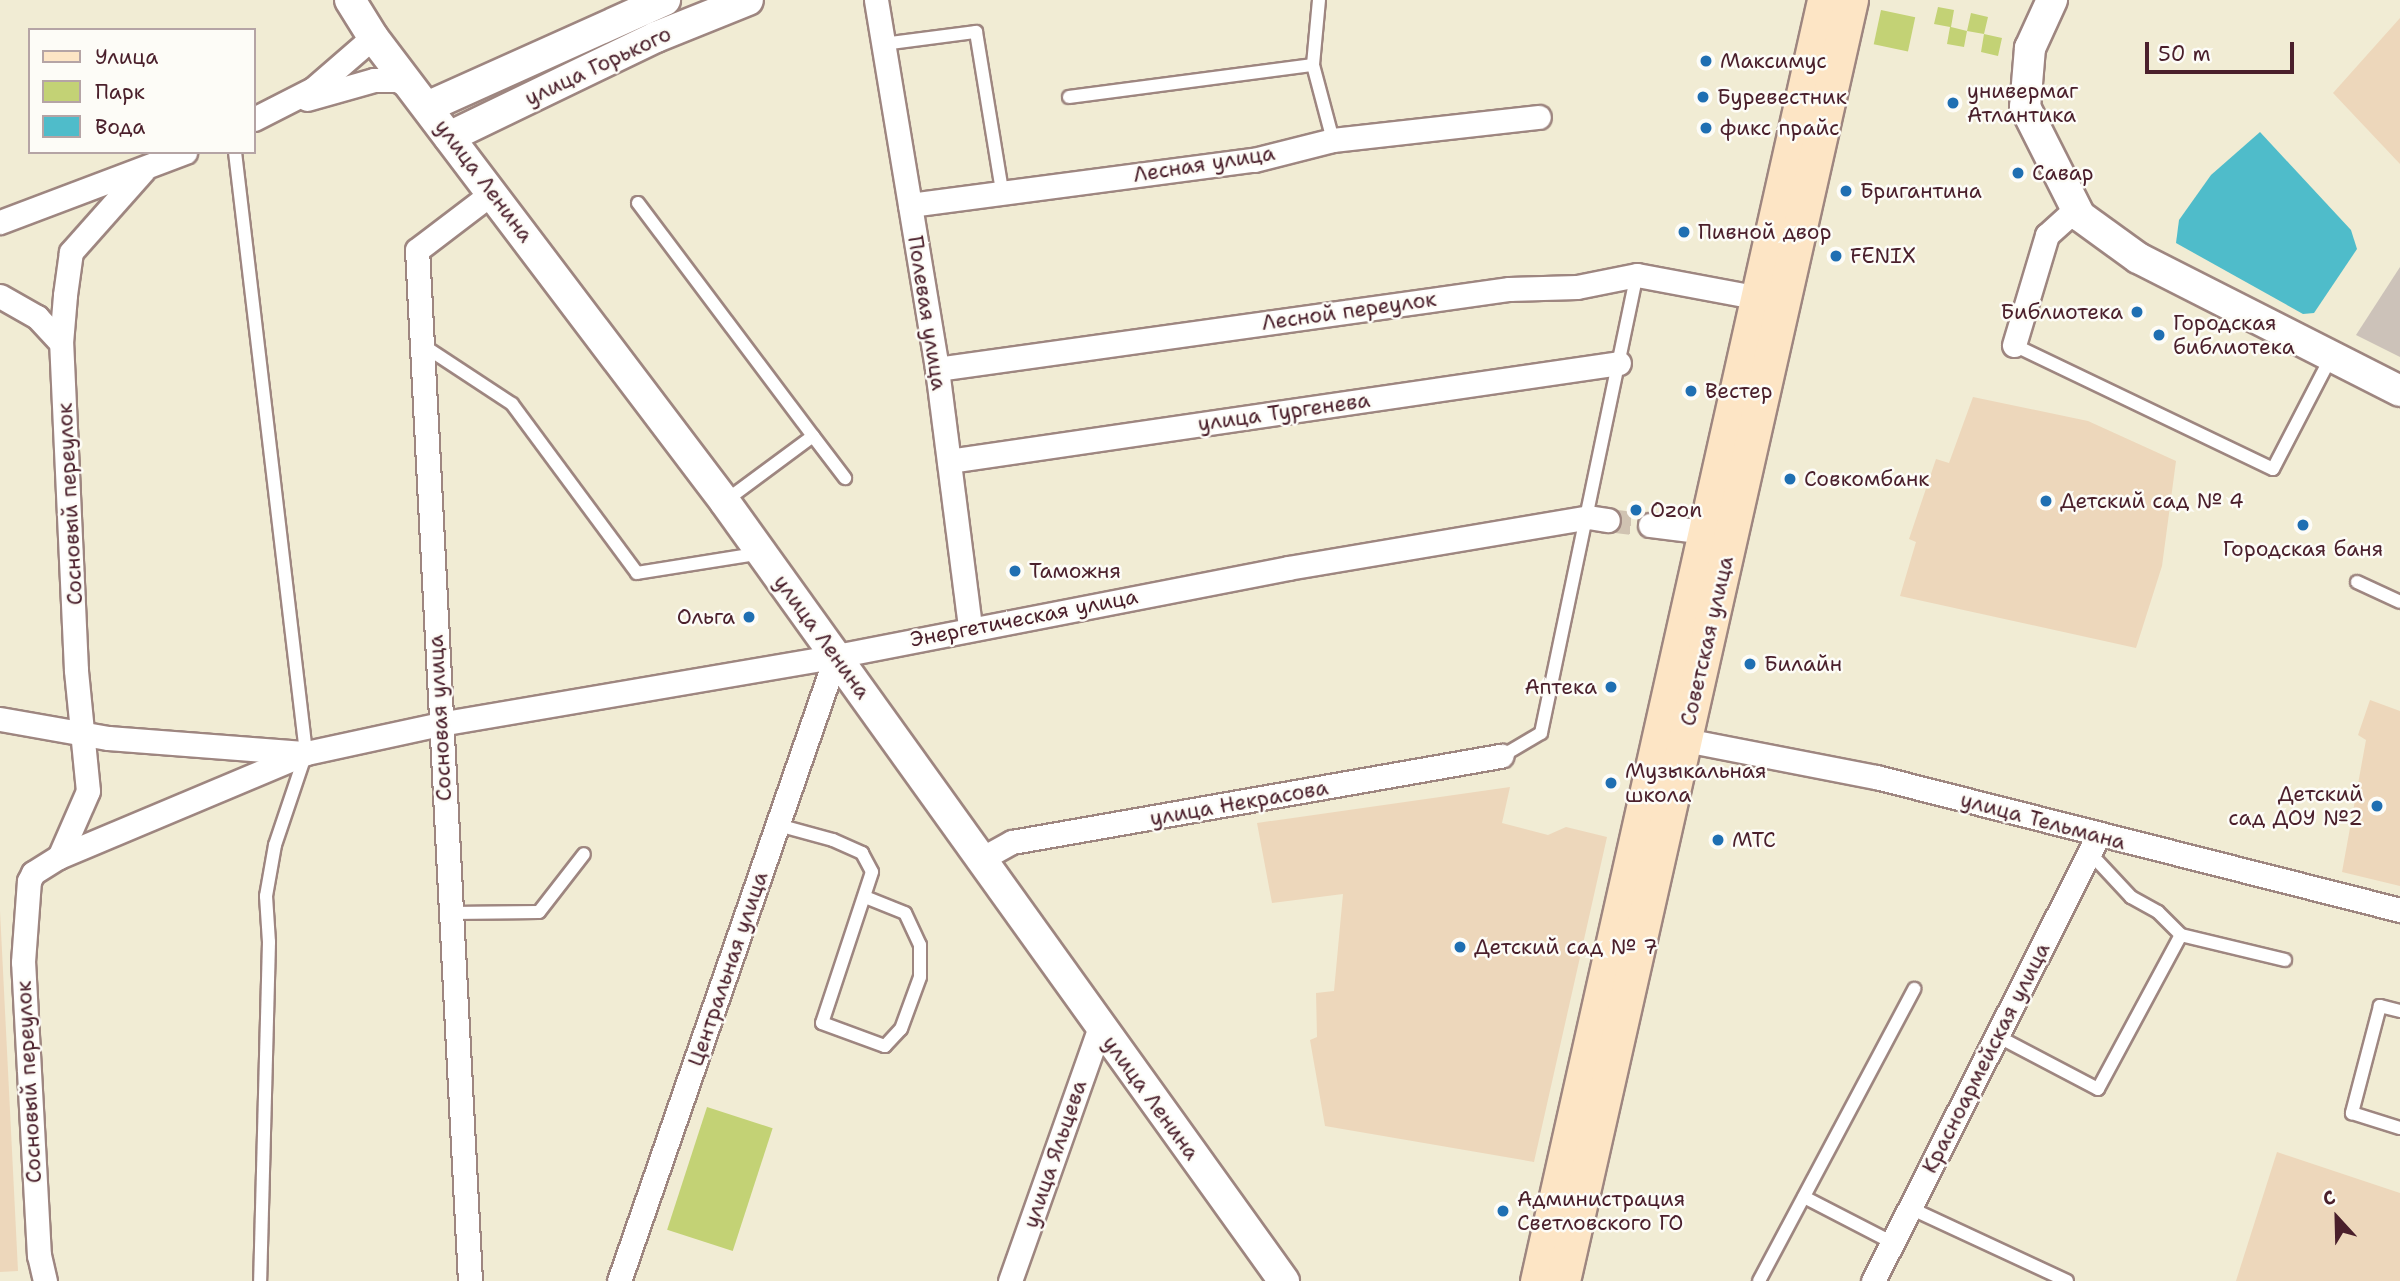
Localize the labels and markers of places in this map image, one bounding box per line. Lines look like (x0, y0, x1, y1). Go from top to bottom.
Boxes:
place label: Максимус (1720, 48, 1827, 74)
marker: Максимус (1698, 53, 1714, 69)
place label: универмаг Атлантика (1967, 78, 2078, 128)
place label: Буревестник (1717, 84, 1847, 110)
marker: Буревестник (1695, 89, 1711, 105)
marker: универмаг Атлантика (1945, 95, 1961, 111)
place label: фикс прайс (1720, 115, 1840, 141)
marker: фикс прайс (1698, 120, 1714, 136)
place label: Савар (2032, 160, 2094, 186)
marker: Савар (2010, 165, 2026, 181)
place label: Бригантина (1860, 178, 1982, 204)
marker: Бригантина (1838, 183, 1854, 199)
place label: Пивной двор (1698, 219, 1831, 245)
marker: Пивной двор (1676, 224, 1692, 240)
place label: FENIX (1850, 243, 1916, 269)
marker: FENIX (1828, 248, 1844, 264)
place label: Библиотека (2001, 299, 2123, 325)
marker: Библиотека (2129, 304, 2145, 320)
place label: Городская библиотека (2173, 310, 2295, 360)
marker: Городская библиотека (2151, 327, 2167, 343)
place label: Вестер (1705, 378, 1773, 404)
marker: Вестер (1683, 383, 1699, 399)
place label: Совкомбанк (1804, 466, 1929, 492)
marker: Совкомбанк (1782, 471, 1798, 487)
place label: Детский сад № 4 (2060, 488, 2244, 514)
marker: Детский сад № 4 (2038, 493, 2054, 509)
place label: Ozon (1650, 497, 1702, 523)
marker: Ozon (1628, 502, 1644, 518)
marker: Городская баня (2295, 517, 2311, 533)
place label: Городская баня (2223, 536, 2383, 562)
place label: Таможня (1029, 558, 1121, 584)
marker: Таможня (1007, 563, 1023, 579)
place label: Ольга (677, 604, 735, 630)
marker: Ольга (741, 609, 757, 625)
place label: Билайн (1764, 651, 1842, 677)
marker: Билайн (1742, 656, 1758, 672)
place label: Аптека (1524, 674, 1597, 700)
marker: Аптека (1603, 679, 1619, 695)
place label: Музыкальная школа (1625, 758, 1766, 808)
marker: Музыкальная школа (1603, 775, 1619, 791)
place label: Детский сад ДОУ №2 (2228, 781, 2363, 831)
marker: Детский сад ДОУ №2 (2369, 798, 2385, 814)
place label: МТС (1732, 827, 1776, 853)
marker: МТС (1710, 832, 1726, 848)
place label: Детский сад № 7 (1474, 934, 1658, 960)
marker: Детский сад № 7 (1452, 939, 1468, 955)
place label: Администрация Светловского ГО (1517, 1186, 1685, 1236)
marker: Администрация Светловского ГО (1495, 1203, 1511, 1219)

